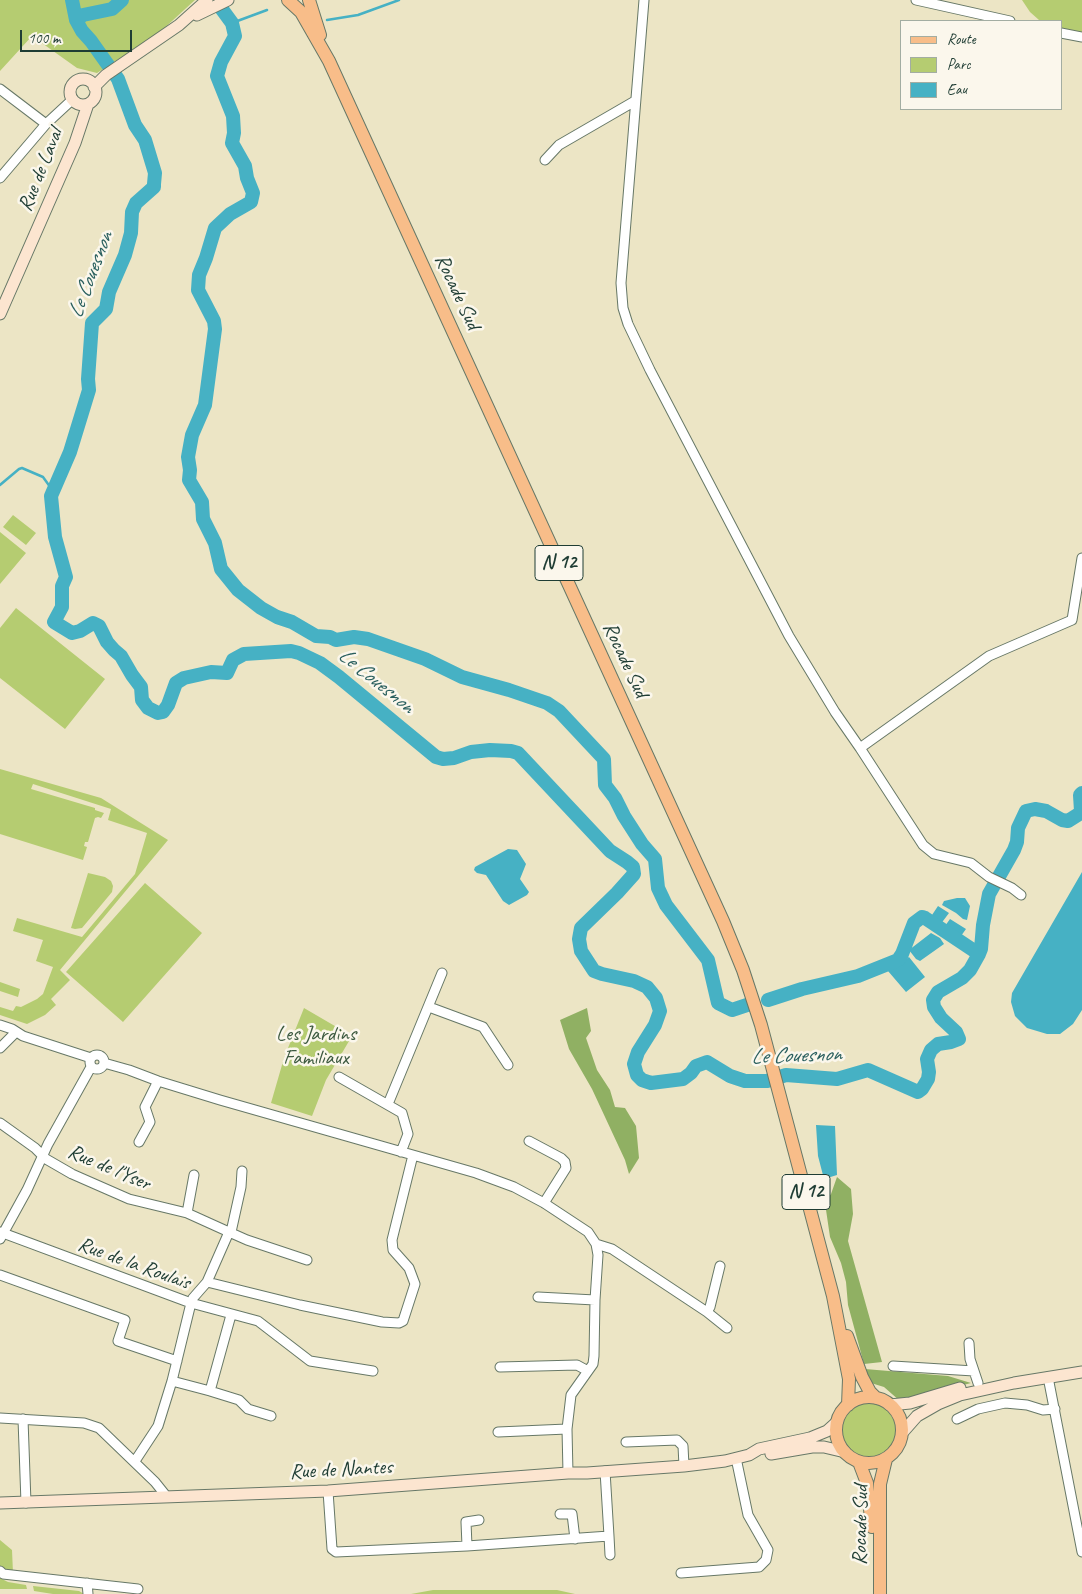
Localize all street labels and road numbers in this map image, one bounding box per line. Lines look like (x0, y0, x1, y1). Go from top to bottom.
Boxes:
street label: Rue de Laval (13, 125, 69, 215)
street label: Rocade Sud (429, 250, 485, 334)
road number: N 12 (535, 546, 583, 580)
street label: Rocade Sud (597, 618, 653, 702)
street label: Rue de l'Yser (64, 1139, 154, 1197)
road number: N 12 (782, 1174, 830, 1210)
street label: Rue de la Roulais (74, 1232, 194, 1296)
street label: Rue de Nantes (289, 1455, 393, 1485)
street label: Rocade Sud (848, 1485, 874, 1565)

